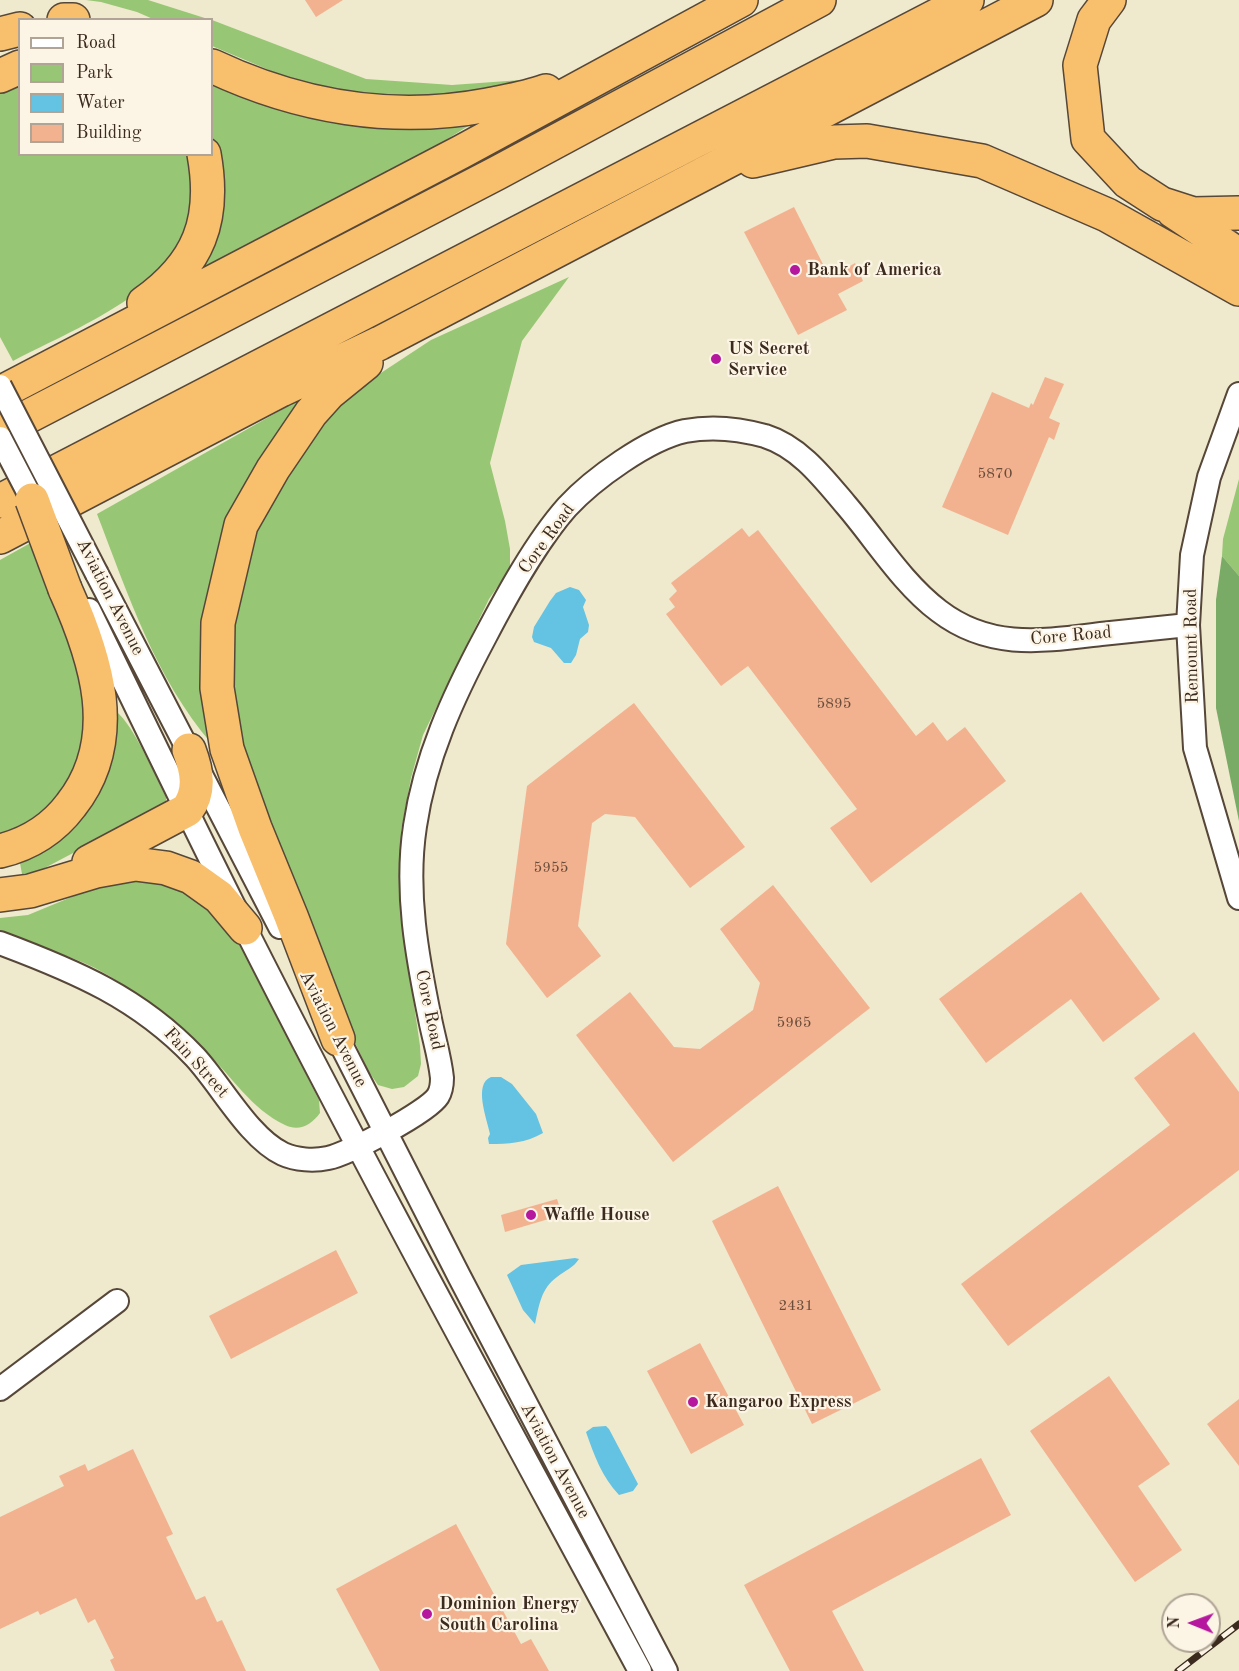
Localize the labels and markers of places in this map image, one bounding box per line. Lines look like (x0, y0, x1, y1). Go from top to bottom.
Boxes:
place label: Bank of America (807, 259, 942, 281)
marker: Bank of America (788, 263, 802, 277)
place label: US Secret Service (728, 338, 809, 380)
marker: US Secret Service (709, 352, 723, 366)
place label: Waffle House (543, 1204, 650, 1226)
marker: Waffle House (524, 1208, 538, 1222)
place label: Kangaroo Express (705, 1391, 851, 1413)
marker: Kangaroo Express (686, 1395, 700, 1409)
place label: Dominion Energy South Carolina (439, 1593, 580, 1636)
marker: Dominion Energy South Carolina (420, 1607, 434, 1621)

